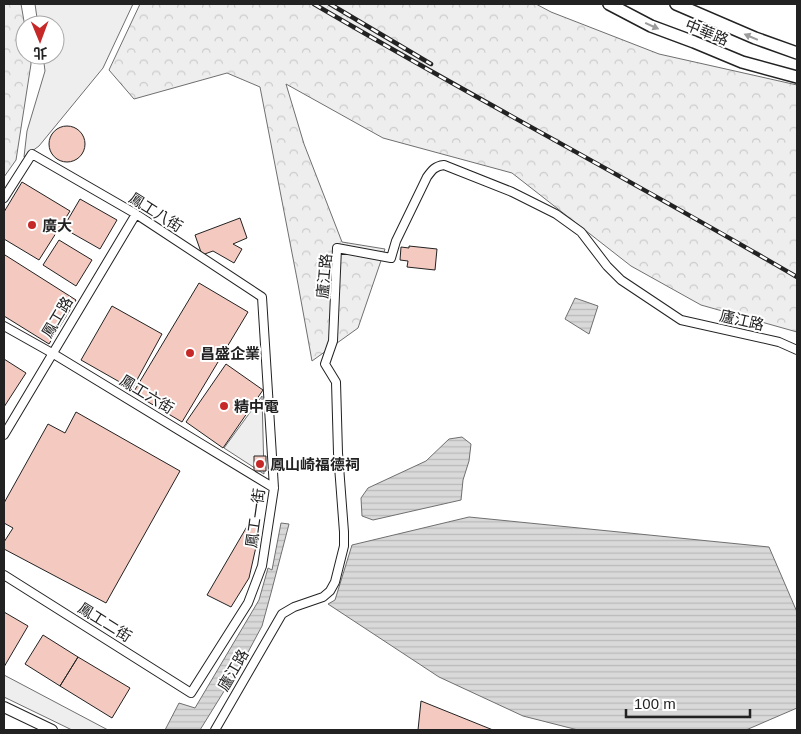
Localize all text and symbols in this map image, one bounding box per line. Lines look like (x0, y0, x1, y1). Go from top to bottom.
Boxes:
north arrow (15, 15, 65, 65)
street label: 中華路 (683, 16, 731, 48)
one-way arrow (645, 23, 659, 31)
one-way arrow (744, 32, 759, 40)
text: 北 (33, 45, 47, 61)
street label: 鳳工八街 (126, 189, 186, 235)
place label: 廣大 (42, 217, 72, 234)
marker: 廣大 (26, 219, 38, 231)
street label: 廬江路 (314, 253, 334, 299)
street label: 鳳工路 (38, 293, 76, 341)
street label: 廬江路 (718, 307, 766, 333)
place label: 昌盛企業 (200, 345, 260, 362)
marker: 昌盛企業 (184, 347, 196, 359)
street label: 鳳工六街 (117, 371, 177, 417)
place label: 精中電 (234, 398, 279, 415)
marker: 精中電 (218, 400, 230, 412)
place label: 鳳山崎福德祠 (270, 456, 360, 473)
marker: 鳳山崎福德祠 (254, 458, 266, 470)
street label: 鳳工一街 (242, 487, 268, 549)
street label: 鳳工二街 (75, 599, 135, 645)
street label: 廬江路 (214, 646, 252, 694)
scale bar (626, 686, 750, 718)
text: 100 m (634, 695, 676, 712)

